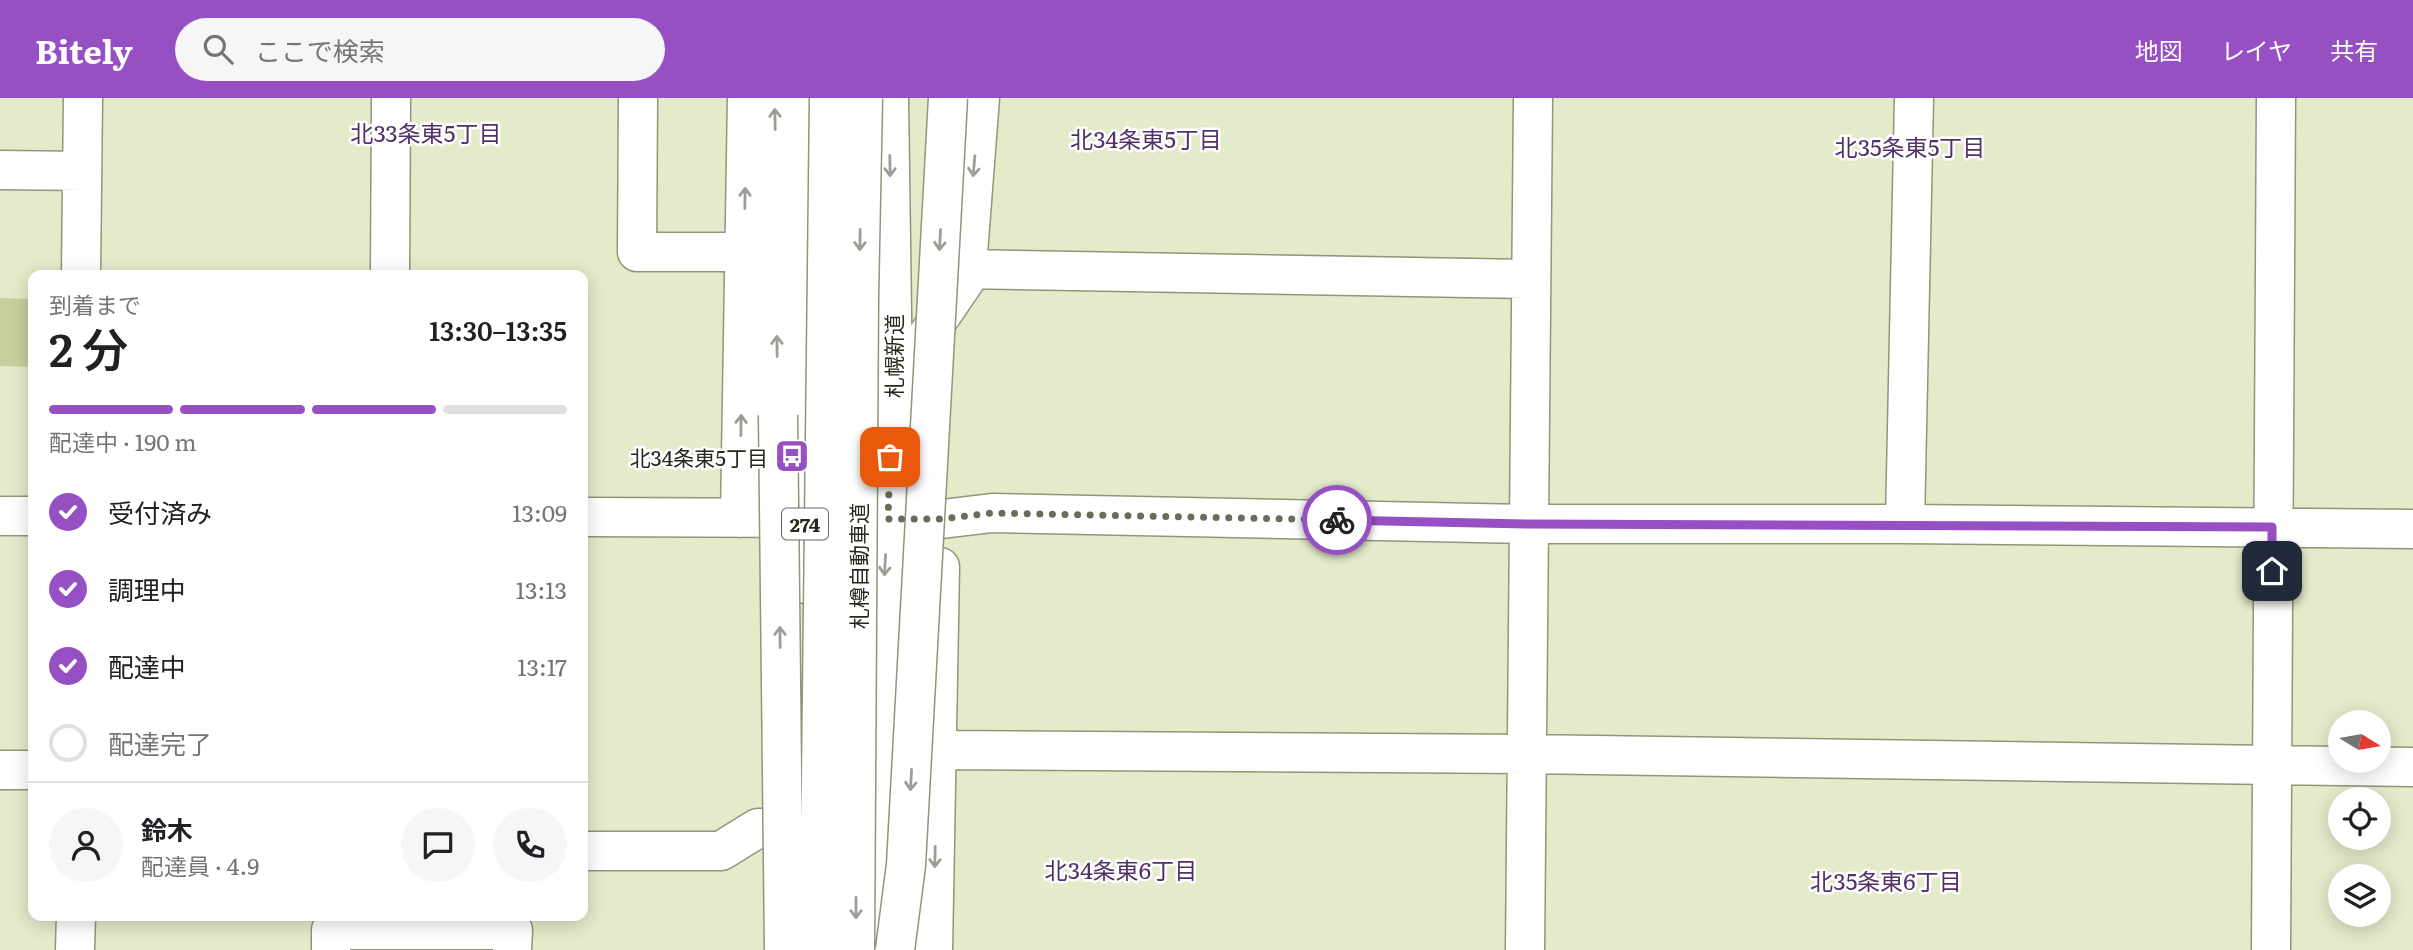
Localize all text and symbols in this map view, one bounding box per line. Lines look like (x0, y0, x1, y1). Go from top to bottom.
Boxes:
search box (175, 18, 665, 81)
text: Bitely (35, 25, 133, 74)
icon: search (199, 30, 237, 68)
text: ここで検索 (255, 30, 385, 69)
text: 地図 (2135, 32, 2183, 67)
text: レイヤ (2221, 32, 2292, 67)
text: 共有 (2330, 32, 2378, 67)
one-way arrow (768, 108, 781, 131)
district label: 北33条東5丁目 (351, 115, 501, 149)
district label: 北34条東5丁目 (1070, 121, 1222, 155)
district label: 北35条東5丁目 (1835, 129, 1985, 163)
one-way arrow (883, 154, 897, 177)
one-way arrow (967, 154, 980, 177)
one-way arrow (738, 187, 752, 210)
one-way arrow (853, 228, 867, 251)
one-way arrow (934, 228, 947, 251)
text: 到着まで (49, 287, 141, 321)
text: 13:30–13:35 (429, 310, 567, 349)
text: 2 分 (49, 313, 128, 381)
street label: 札幌新道 (877, 314, 908, 398)
one-way arrow (770, 335, 784, 358)
one-way arrow (735, 414, 748, 437)
text: 配達中 · 190 m (49, 424, 196, 458)
pin (860, 427, 920, 487)
bus stop icon: 北34条東5丁目 (773, 437, 811, 475)
icon: bag (871, 438, 909, 476)
place label: 北34条東5丁目 (629, 441, 768, 472)
courier (1302, 485, 1372, 555)
text: 受付済み (108, 492, 212, 531)
icon: check (49, 493, 87, 531)
text: 13:09 (512, 495, 567, 529)
icon: bike (1318, 501, 1356, 539)
street label: 札樽自動車道 (842, 503, 873, 629)
road number: 274 (782, 508, 828, 540)
pin (2242, 541, 2302, 601)
icon: home (2253, 552, 2291, 590)
one-way arrow (879, 553, 892, 576)
text: 調理中 (108, 569, 186, 608)
icon: check (49, 570, 87, 608)
text: 13:13 (516, 572, 567, 606)
one-way arrow (773, 626, 787, 649)
text: 配達中 (108, 646, 186, 685)
icon: check (49, 647, 87, 685)
text: 13:17 (517, 649, 567, 683)
north arrow (2328, 710, 2390, 774)
map controls (2328, 710, 2391, 927)
text: 配達完了 (108, 723, 212, 762)
one-way arrow (904, 768, 917, 791)
button: locate (2328, 787, 2391, 850)
button: person (49, 808, 123, 882)
button: chat (401, 808, 475, 882)
button: phone (493, 808, 567, 882)
text: 鈴木 (141, 809, 193, 848)
one-way arrow (928, 845, 942, 868)
text: 配達員 · 4.9 (141, 848, 259, 882)
district label: 北34条東6丁目 (1045, 852, 1197, 886)
district label: 北35条東6丁目 (1810, 863, 1962, 897)
button: layers (2328, 864, 2391, 927)
one-way arrow (849, 896, 863, 919)

